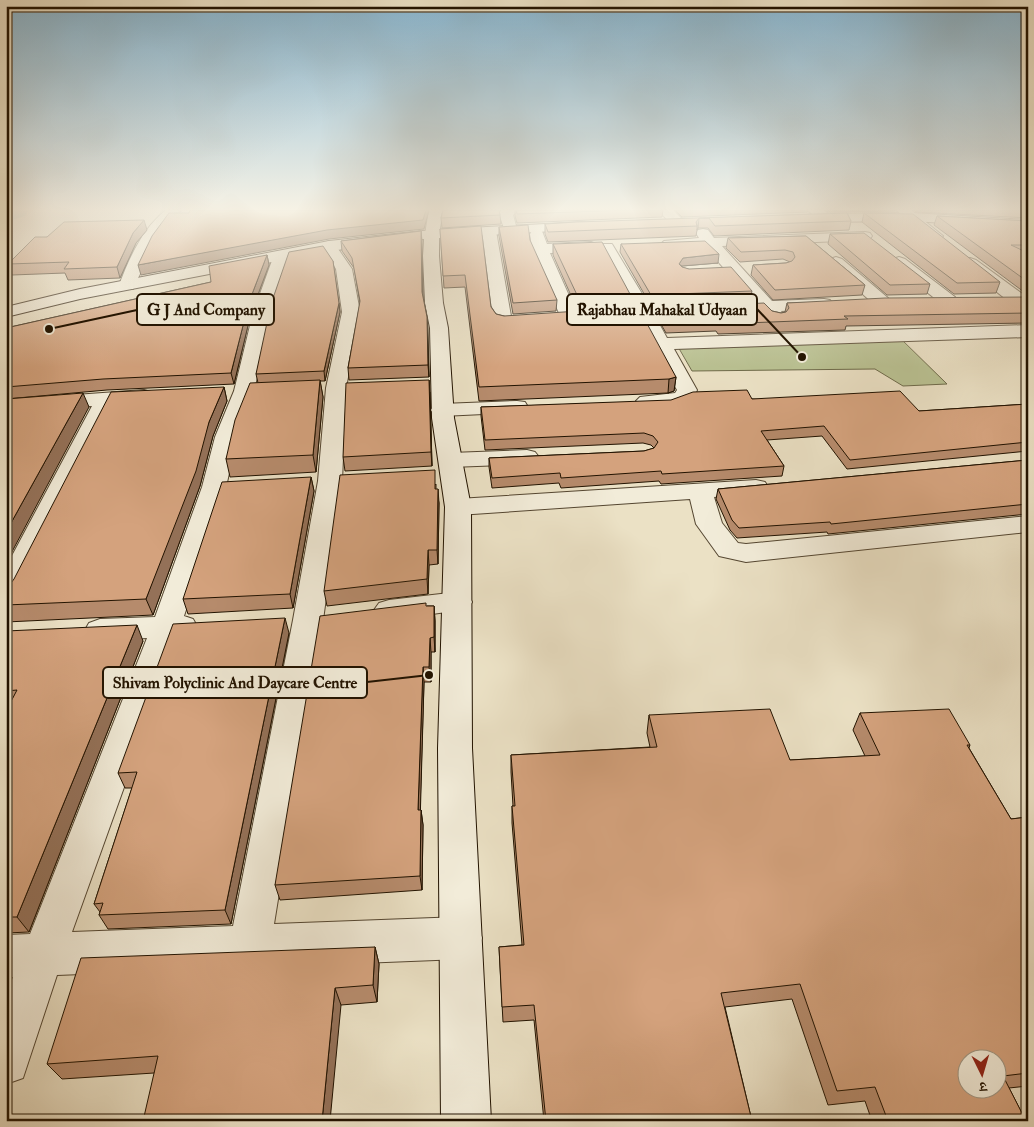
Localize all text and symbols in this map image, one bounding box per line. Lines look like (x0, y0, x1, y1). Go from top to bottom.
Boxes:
callout: G J And Company (137, 294, 274, 325)
callout: Rajabhau Mahakal Udyaan (567, 294, 757, 325)
text: G J And Company (147, 300, 266, 321)
text: Rajabhau Mahakal Udyaan (577, 300, 748, 321)
callout: Shivam Polyclinic And Daycare Centre (103, 667, 367, 698)
text: Shivam Polyclinic And Daycare Centre (113, 673, 358, 694)
north arrow (956, 1050, 1006, 1100)
text: उ (978, 1078, 988, 1095)

